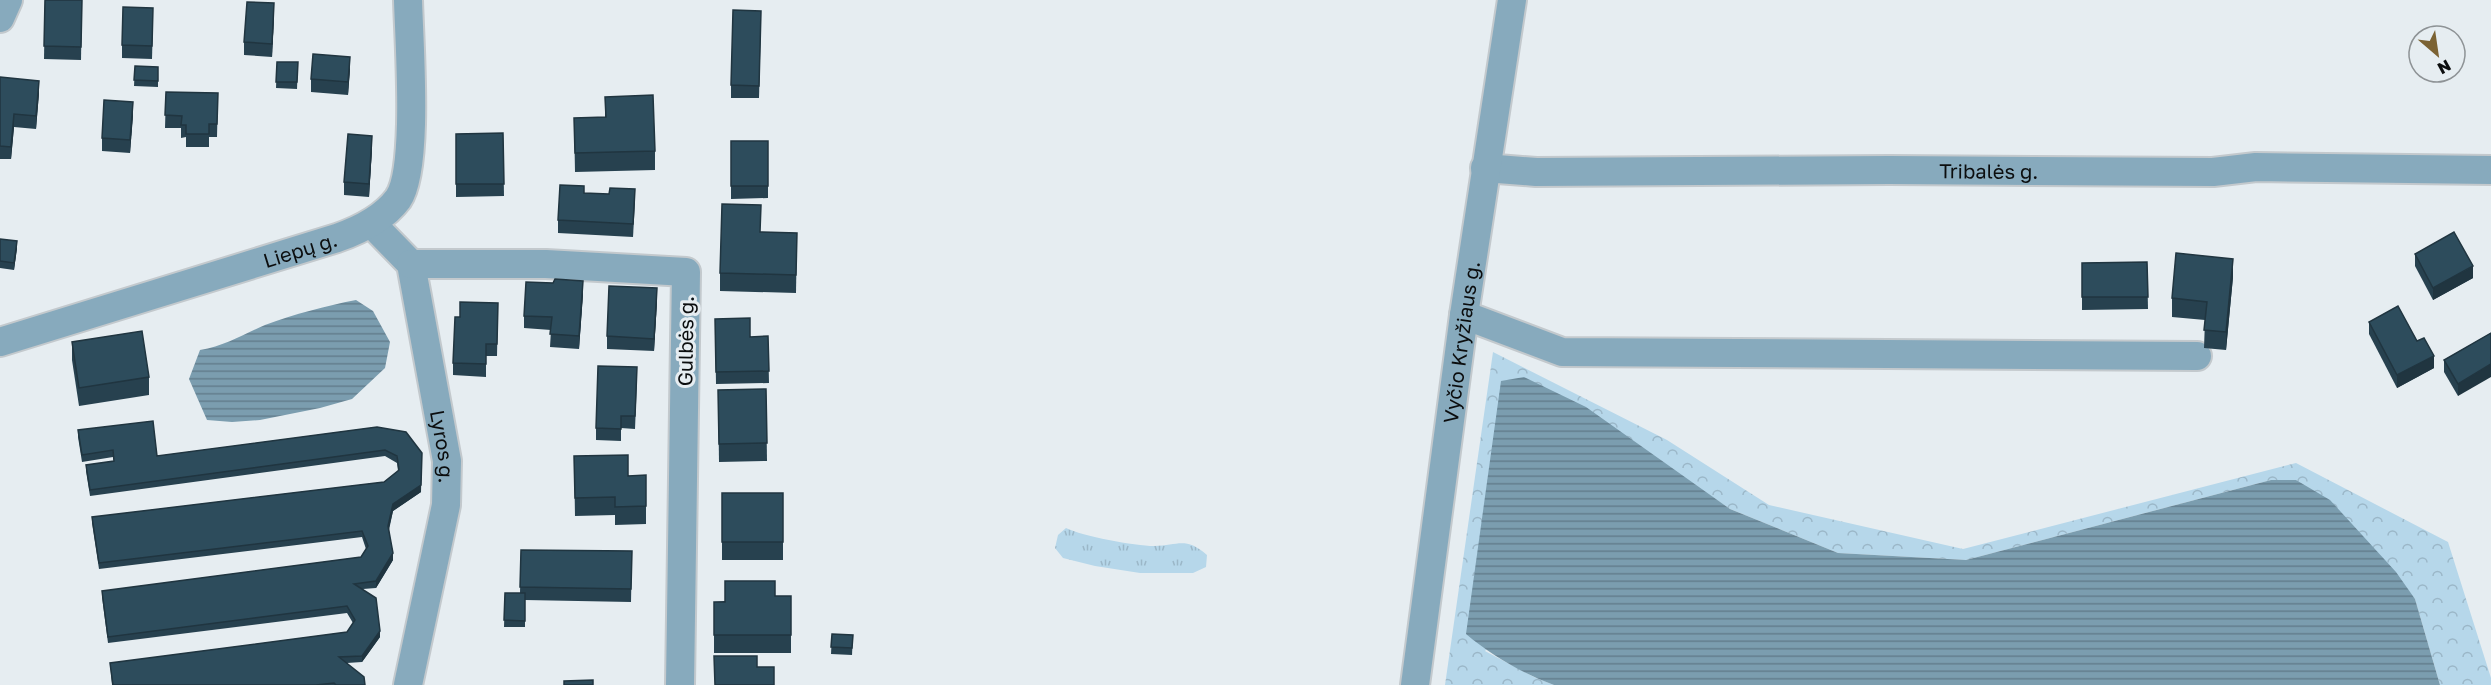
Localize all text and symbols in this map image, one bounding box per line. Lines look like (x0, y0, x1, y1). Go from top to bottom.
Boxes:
north arrow (2407, 24, 2467, 84)
text: N (2434, 55, 2454, 79)
street label: Tribalės g. (1939, 158, 2038, 183)
street label: Liepų g. (260, 227, 340, 272)
street label: Vyčio Kryžiaus g. (1438, 259, 1484, 425)
street label: Gulbės g. (672, 296, 698, 386)
street label: Lyros g. (426, 408, 459, 484)

